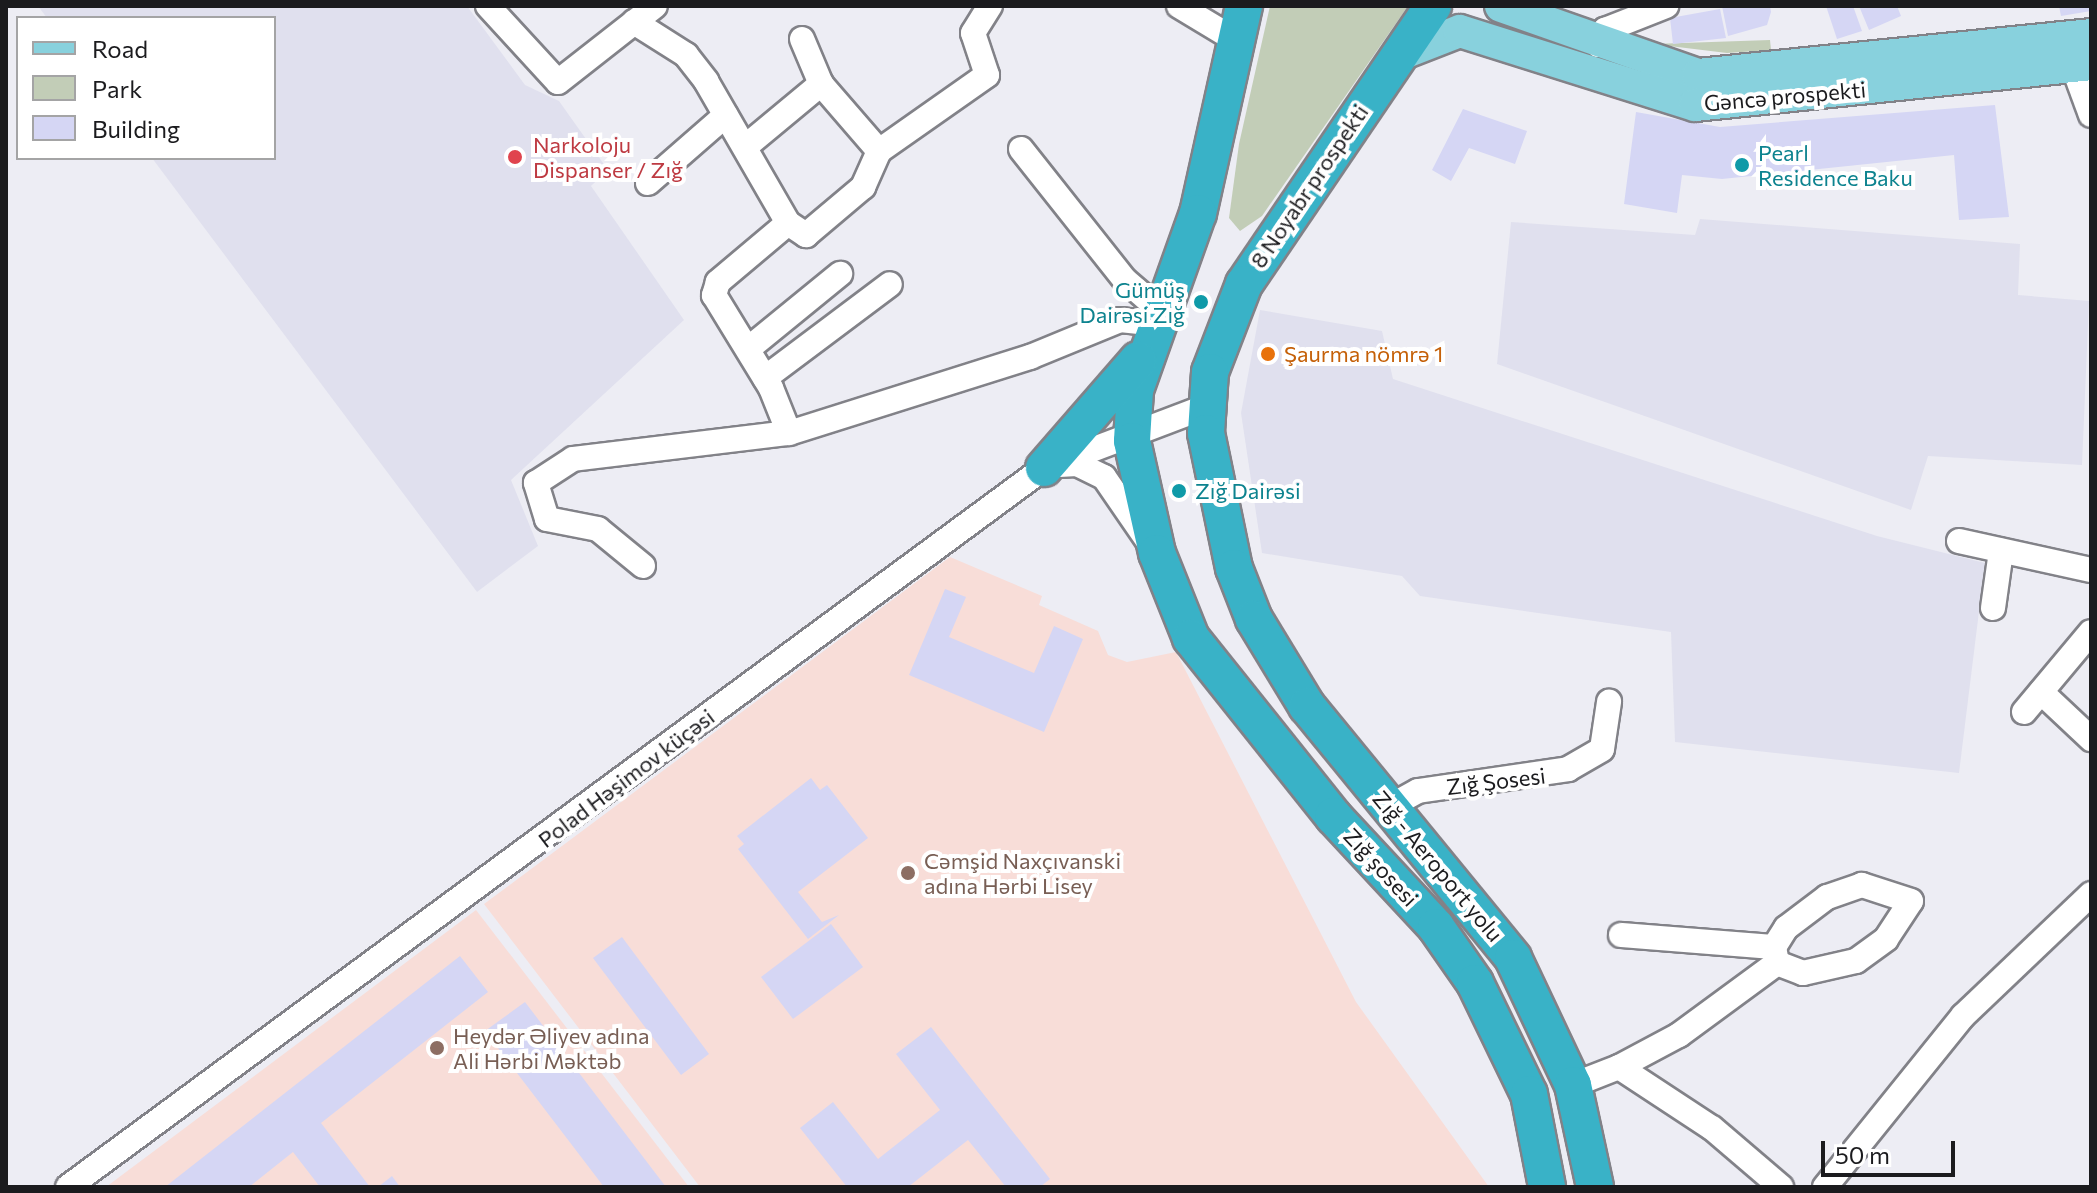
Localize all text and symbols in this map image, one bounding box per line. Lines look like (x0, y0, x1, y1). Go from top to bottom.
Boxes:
legend (16, 16, 276, 160)
text: Road (92, 34, 148, 63)
text: Park (92, 74, 142, 103)
street label: Gəncə prospekti (1703, 76, 1867, 116)
street label: 8 Noyabr prospekti (1245, 99, 1373, 273)
text: Building (92, 114, 180, 143)
place label: Narkoloju Dispanser / Zığ (533, 131, 683, 182)
place label: Pearl Residence Baku (1758, 139, 1913, 190)
marker: Narkoloju Dispanser / Zığ (504, 146, 526, 168)
marker: Pearl Residence Baku (1733, 156, 1751, 174)
place label: Gümüş Dairəsi Zığ (1079, 276, 1185, 328)
marker: Gümüş Dairəsi Zığ (1192, 293, 1210, 311)
place label: Şaurma nömrә 1 (1284, 341, 1443, 367)
marker: Şaurma nömrә 1 (1259, 345, 1277, 363)
place label: Zığ Dairəsi (1195, 478, 1301, 504)
marker: Zığ Dairəsi (1170, 482, 1188, 500)
street label: Polad Həşimov küçəsi (533, 703, 719, 853)
street label: Zığ Şosesi (1445, 762, 1547, 800)
street label: Zığ - Aeroport yolu (1367, 785, 1509, 947)
street label: Zığ şosesi (1338, 823, 1424, 911)
place label: Cəmşid Naxçıvanski adına Hərbi Lisey (924, 847, 1121, 898)
marker: Cəmşid Naxçıvanski adına Hərbi Lisey (899, 864, 917, 882)
place label: Heydər Əliyev adına Ali Hərbi Məktəb (453, 1022, 650, 1074)
marker: Heydər Əliyev adına Ali Hərbi Məktəb (428, 1039, 446, 1057)
scale bar (1825, 1125, 1959, 1175)
text: 50 m (1835, 1140, 1890, 1169)

